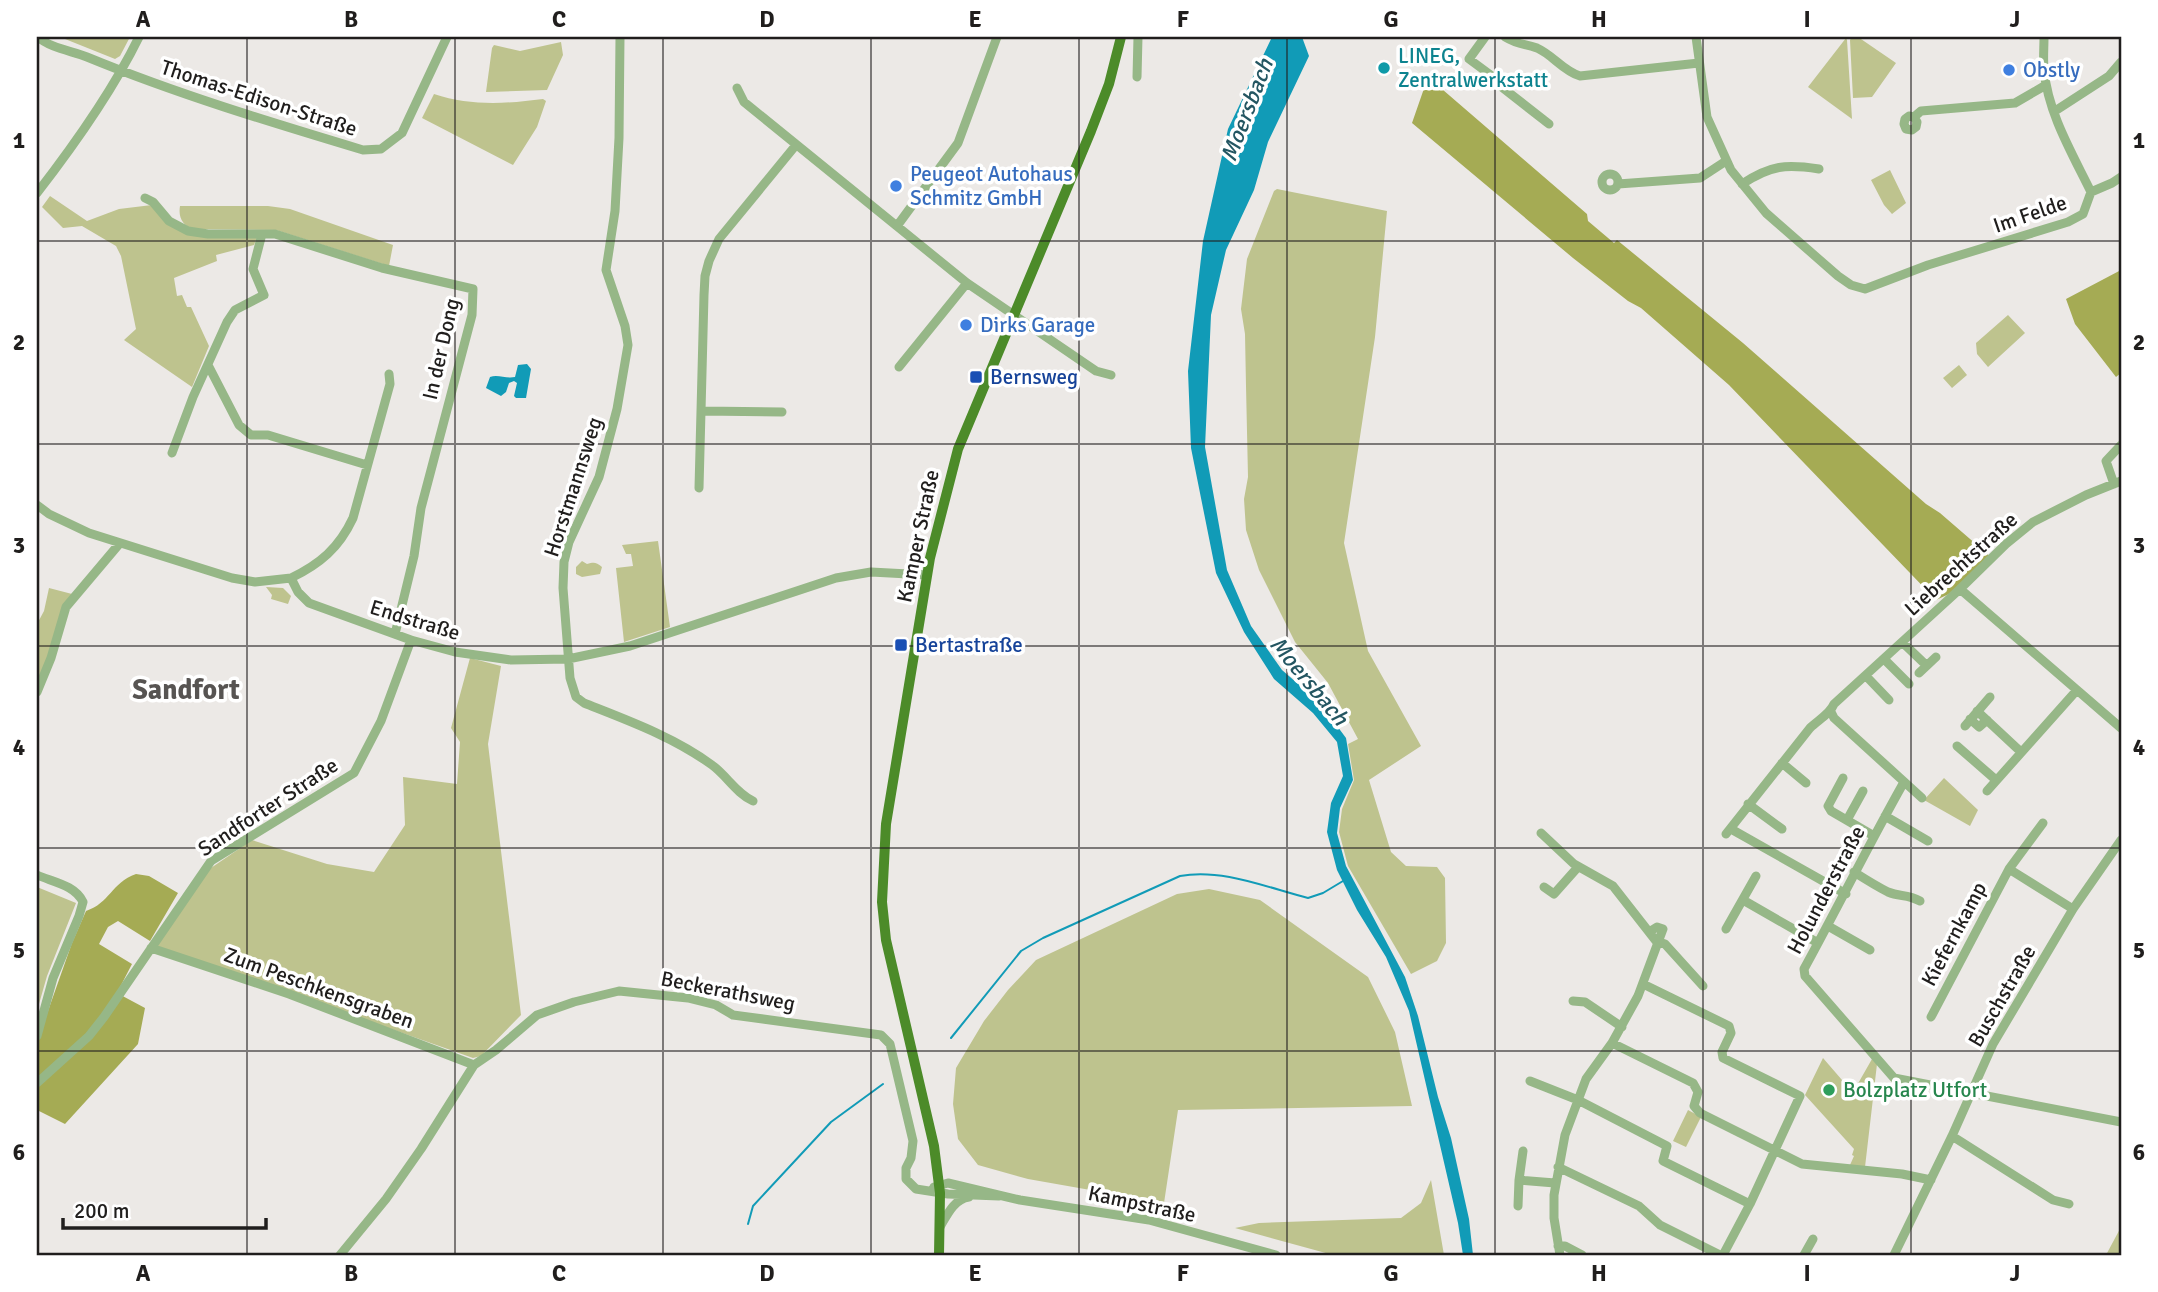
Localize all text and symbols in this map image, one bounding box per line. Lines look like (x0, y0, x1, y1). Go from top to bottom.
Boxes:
text: A (136, 5, 151, 34)
text: B (344, 5, 358, 34)
text: C (552, 5, 566, 34)
text: D (759, 5, 775, 34)
text: E (968, 5, 982, 34)
text: F (1177, 5, 1189, 34)
text: G (1383, 5, 1399, 34)
text: H (1591, 5, 1607, 34)
text: I (1803, 5, 1811, 34)
text: J (2010, 5, 2020, 34)
place label: LINEG, Zentralwerkstatt (1398, 43, 1548, 93)
water label: Moersbach (1214, 53, 1280, 165)
street label: Thomas-Edison-Straße (158, 54, 360, 142)
place label: Obstly (2023, 57, 2080, 83)
marker: LINEG, Zentralwerkstatt (1376, 60, 1392, 76)
marker: Obstly (2001, 62, 2017, 78)
text: 1 (13, 126, 25, 155)
text: 1 (2133, 126, 2145, 155)
place label: Peugeot Autohaus Schmitz GmbH (910, 161, 1073, 211)
marker: Peugeot Autohaus Schmitz GmbH (888, 178, 904, 194)
street label: Im Felde (1990, 189, 2070, 239)
street label: In der Dong (417, 296, 465, 402)
place label: Dirks Garage (980, 312, 1095, 338)
marker: Dirks Garage (958, 317, 974, 333)
text: 2 (13, 328, 25, 357)
text: 2 (2133, 328, 2145, 357)
place label: Bernsweg (990, 364, 1078, 390)
marker: Bernsweg (968, 369, 984, 385)
street label: Horstmannsweg (538, 414, 608, 560)
street label: Kamper Straße (891, 467, 945, 605)
street label: Liebrechtstraße (1899, 507, 2023, 621)
text: 3 (13, 531, 25, 560)
text: 3 (2133, 531, 2145, 560)
street label: Endstraße (367, 594, 463, 646)
water label: Moersbach (1263, 630, 1356, 733)
place label: Bertastraße (915, 632, 1023, 658)
marker: Bertastraße (893, 637, 909, 653)
district label: Sandfort (132, 673, 240, 707)
text: 4 (13, 733, 25, 762)
text: 4 (2133, 733, 2145, 762)
street label: Sandforter Straße (193, 752, 343, 862)
street label: Holunderstraße (1781, 821, 1871, 959)
street label: Kiefernkamp (1916, 877, 1992, 991)
text: 5 (13, 936, 25, 965)
text: 5 (2133, 936, 2145, 965)
street label: Buschstraße (1962, 941, 2042, 1051)
street label: Zum Peschkensgraben (221, 942, 417, 1034)
street label: Beckerathsweg (659, 965, 797, 1017)
place label: Bolzplatz Utfort (1843, 1077, 1987, 1103)
marker: Bolzplatz Utfort (1821, 1082, 1837, 1098)
text: 6 (13, 1138, 25, 1167)
text: 6 (2133, 1138, 2145, 1167)
street label: Kampstraße (1086, 1180, 1198, 1228)
scale bar (63, 1187, 266, 1231)
text: 200 m (74, 1198, 129, 1224)
text: A (136, 1259, 151, 1288)
text: B (344, 1259, 358, 1288)
text: C (552, 1259, 566, 1288)
text: D (759, 1259, 775, 1288)
text: E (968, 1259, 982, 1288)
text: F (1177, 1259, 1189, 1288)
text: G (1383, 1259, 1399, 1288)
text: H (1591, 1259, 1607, 1288)
text: I (1803, 1259, 1811, 1288)
text: J (2010, 1259, 2020, 1288)

